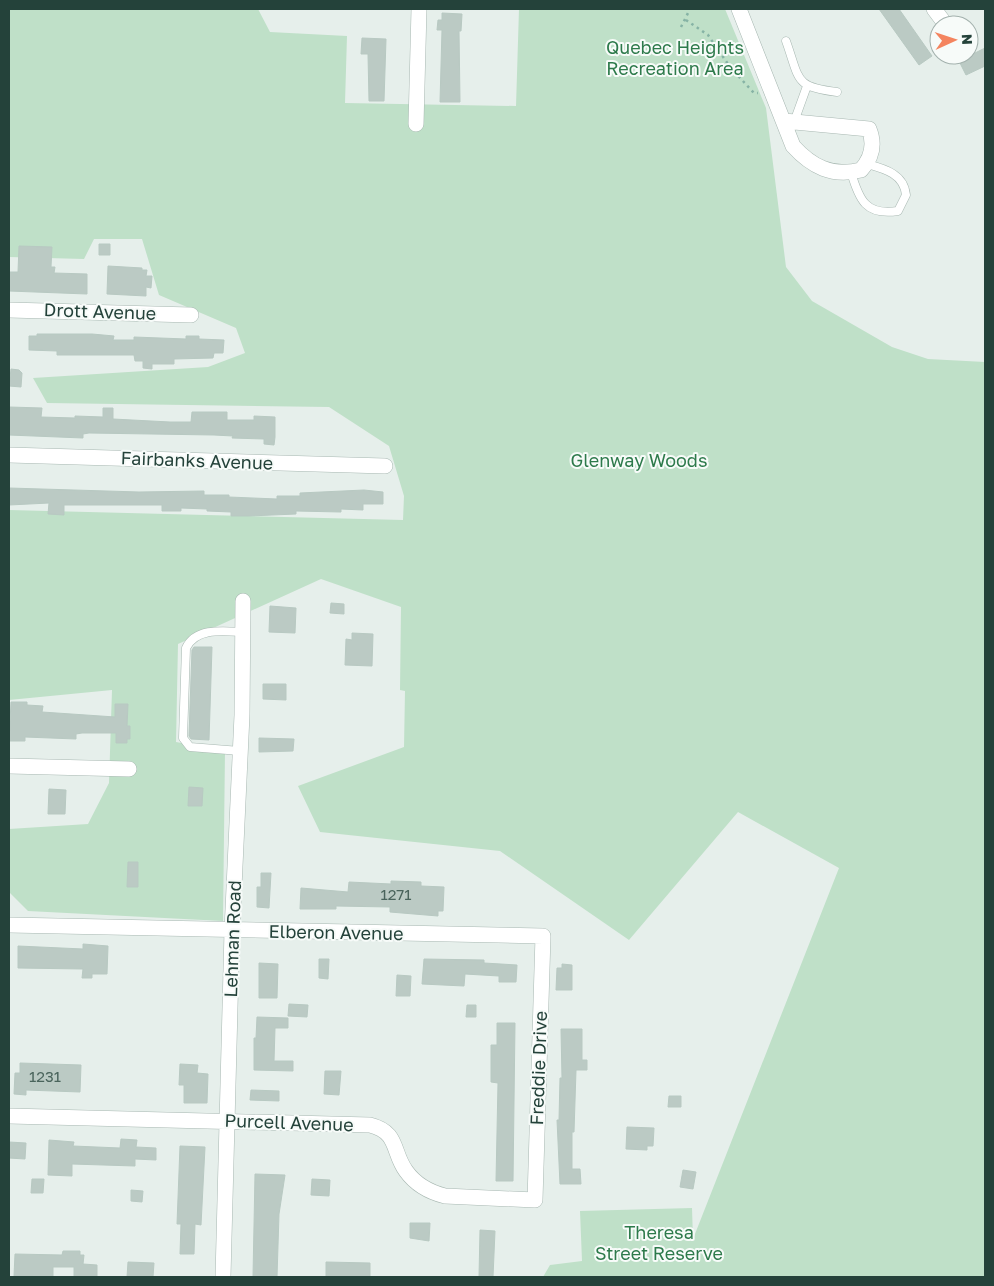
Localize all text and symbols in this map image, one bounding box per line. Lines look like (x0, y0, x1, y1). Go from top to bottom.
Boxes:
north arrow (929, 15, 979, 65)
text: N (959, 34, 976, 45)
park label: Quebec Heights Recreation Area (606, 36, 744, 79)
street label: Drott Avenue (43, 298, 157, 324)
street label: Fairbanks Avenue (120, 446, 274, 474)
park label: Glenway Woods (571, 449, 707, 471)
street label: Lehman Road (219, 880, 245, 998)
house number: 1271 (380, 885, 412, 903)
street label: Elberon Avenue (268, 920, 404, 944)
street label: Freddie Drive (525, 1010, 551, 1126)
house number: 1231 (29, 1067, 61, 1085)
street label: Purcell Avenue (224, 1109, 354, 1135)
park label: Theresa Street Reserve (595, 1221, 723, 1264)

